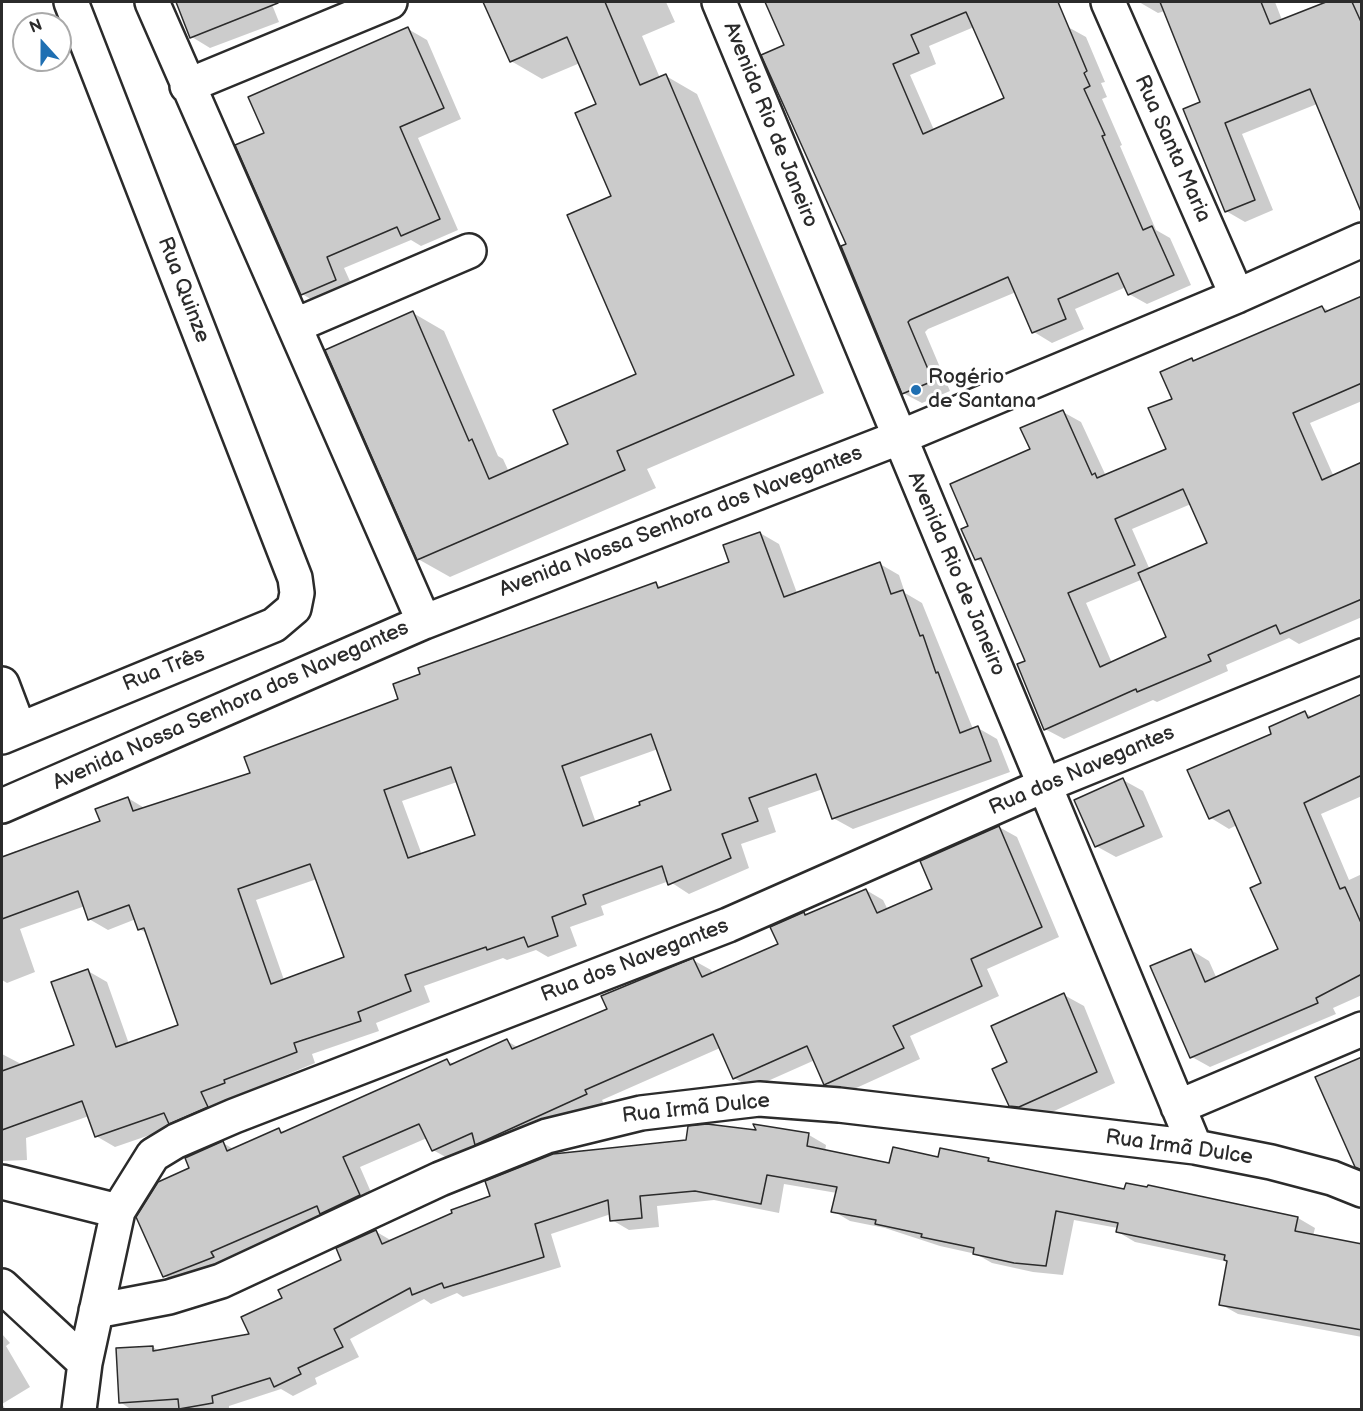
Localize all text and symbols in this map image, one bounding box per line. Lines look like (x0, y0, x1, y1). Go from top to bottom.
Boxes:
north arrow (12, 12, 72, 72)
text: N (27, 16, 45, 38)
street label: Avenida Rio de Janeiro (717, 19, 823, 231)
street label: Rua Santa Maria (1128, 72, 1216, 226)
street label: Rua Quinze (151, 234, 215, 346)
place label: Rogério de Santana (928, 365, 1036, 415)
marker: Rogério de Santana (909, 383, 923, 397)
street label: Avenida Nossa Senhora dos Navegantes (496, 441, 866, 603)
street label: Avenida Rio de Janeiro (902, 468, 1010, 680)
street label: Avenida Nossa Senhora dos Navegantes (49, 616, 413, 796)
street label: Rua Três (119, 642, 209, 698)
street label: Rua dos Navegantes (986, 721, 1178, 821)
street label: Rua dos Navegantes (538, 914, 732, 1008)
street label: Rua Irmã Dulce (621, 1089, 771, 1129)
street label: Rua Irmã Dulce (1104, 1125, 1254, 1171)

